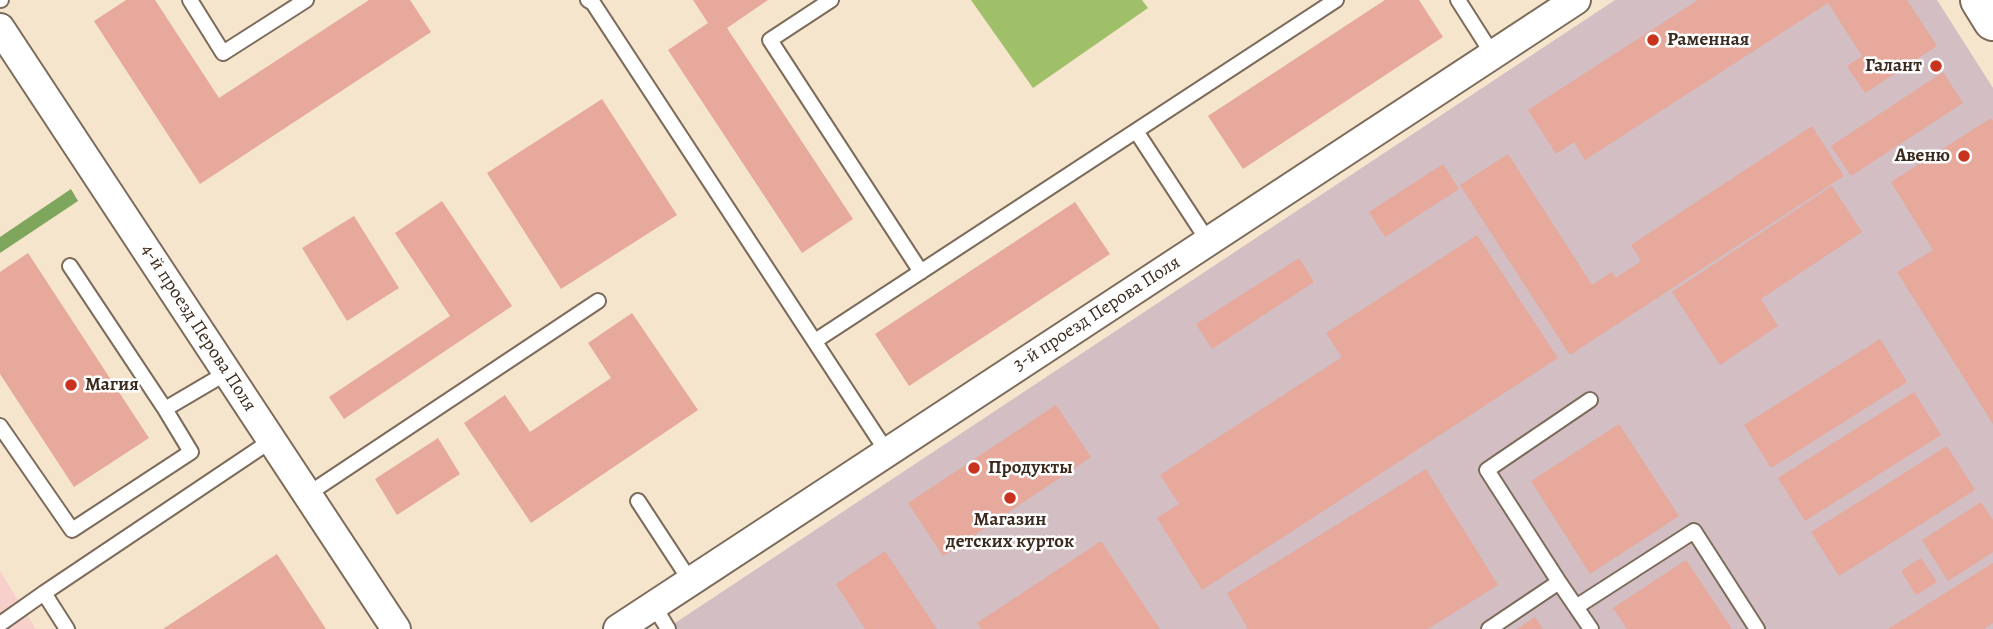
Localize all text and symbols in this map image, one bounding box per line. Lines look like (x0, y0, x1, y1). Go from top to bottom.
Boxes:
place label: Раменная (1667, 29, 1749, 51)
marker: Раменная (1645, 32, 1661, 48)
place label: Галант (1865, 55, 1922, 77)
marker: Галант (1928, 58, 1944, 74)
place label: Авеню (1895, 145, 1950, 167)
marker: Авеню (1956, 148, 1972, 164)
street label: 4-й проезд Перова Поля (135, 240, 261, 416)
street label: 3-й проезд Перова Поля (1009, 251, 1185, 377)
place label: Магия (85, 374, 139, 396)
marker: Магия (63, 377, 79, 393)
place label: Продукты (988, 457, 1073, 479)
marker: Продукты (966, 460, 982, 476)
marker: Магазин детских курток (1002, 490, 1018, 506)
place label: Магазин детских курток (946, 509, 1074, 553)

